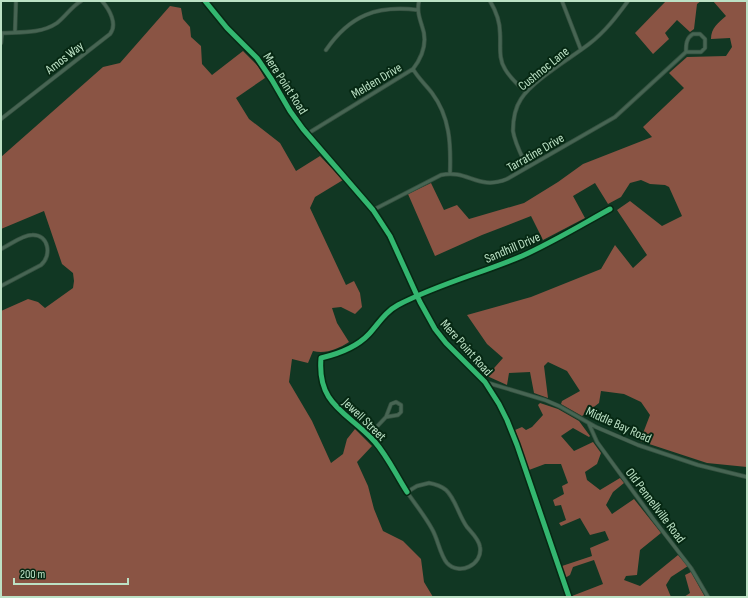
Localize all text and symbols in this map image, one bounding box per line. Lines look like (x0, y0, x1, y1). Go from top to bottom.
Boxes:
street label: Amos Way (41, 38, 87, 78)
street label: Cushnoc Lane (515, 43, 572, 94)
street label: Mere Point Road (259, 50, 311, 117)
street label: Melden Drive (348, 59, 405, 102)
street label: Tarratine Drive (504, 130, 567, 176)
street label: Sandhill Drive (482, 229, 543, 267)
street label: Mere Point Road (437, 316, 496, 379)
street label: Jewell Street (338, 394, 390, 444)
street label: Middle Bay Road (583, 403, 654, 446)
street label: Old Pennellville Road (622, 465, 689, 546)
scale bar (14, 560, 128, 586)
text: 200 m (20, 567, 46, 582)

